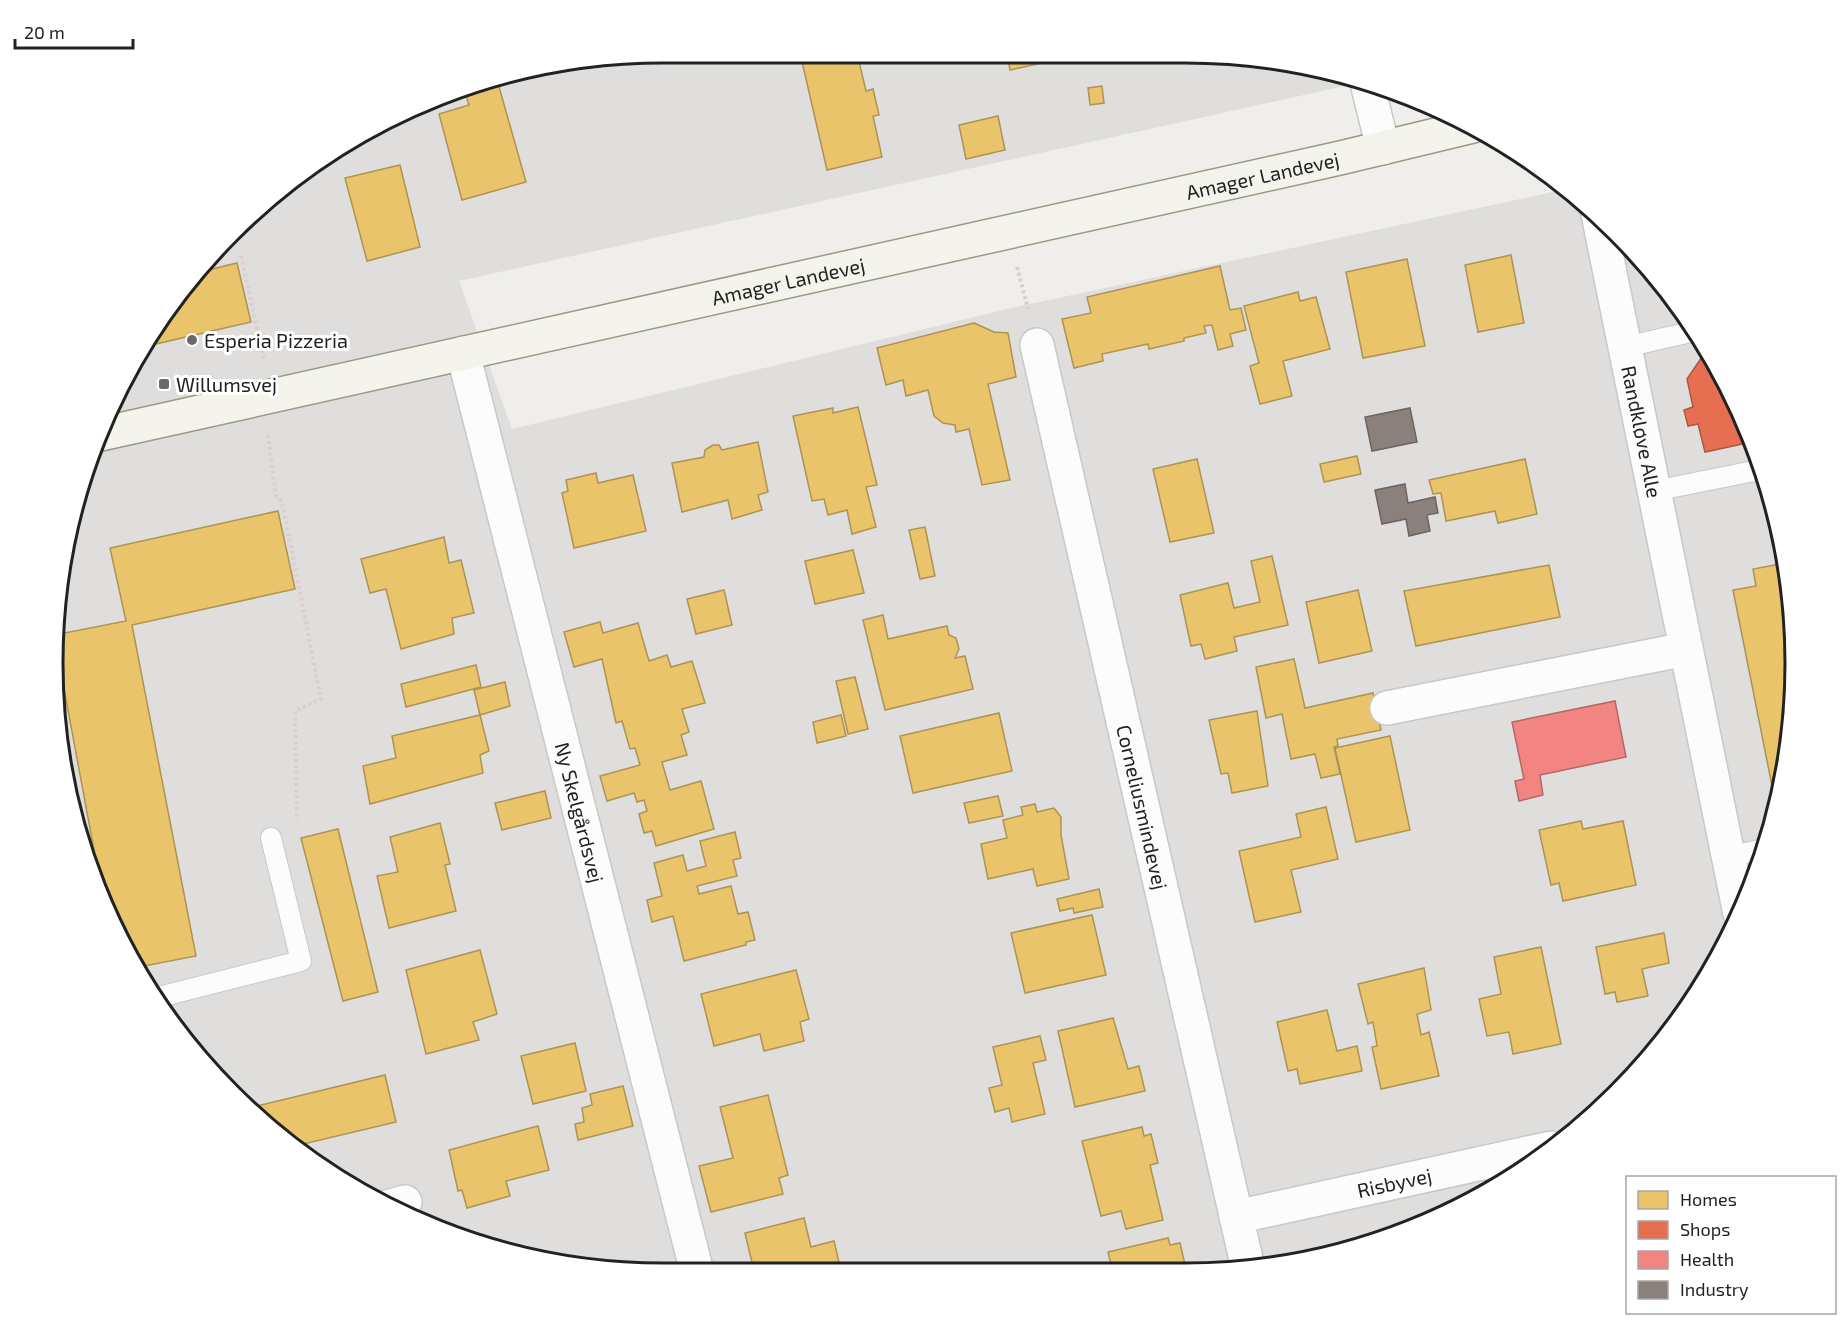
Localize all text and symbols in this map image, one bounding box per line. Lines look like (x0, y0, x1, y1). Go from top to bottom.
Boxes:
scale bar (15, 12, 134, 50)
text: 20 m (24, 21, 65, 43)
street label: Amager Landevej (1184, 147, 1341, 204)
street label: Amager Landevej (709, 252, 867, 310)
place label: Esperia Pizzeria (204, 328, 348, 352)
marker: Esperia Pizzeria (185, 333, 199, 347)
street label: Randkløve Alle (1617, 363, 1667, 500)
place label: Willumsvej (176, 372, 277, 396)
marker: Willumsvej (157, 377, 171, 391)
street label: Corneliusmindevej (1112, 722, 1173, 892)
street label: Ny Skelgårdsvej (551, 739, 609, 885)
street label: Risbyvej (1355, 1163, 1434, 1202)
legend (1626, 1176, 1836, 1314)
text: Homes (1680, 1188, 1737, 1210)
text: Shops (1680, 1218, 1730, 1240)
text: Health (1680, 1248, 1734, 1270)
text: Industry (1680, 1278, 1749, 1300)

